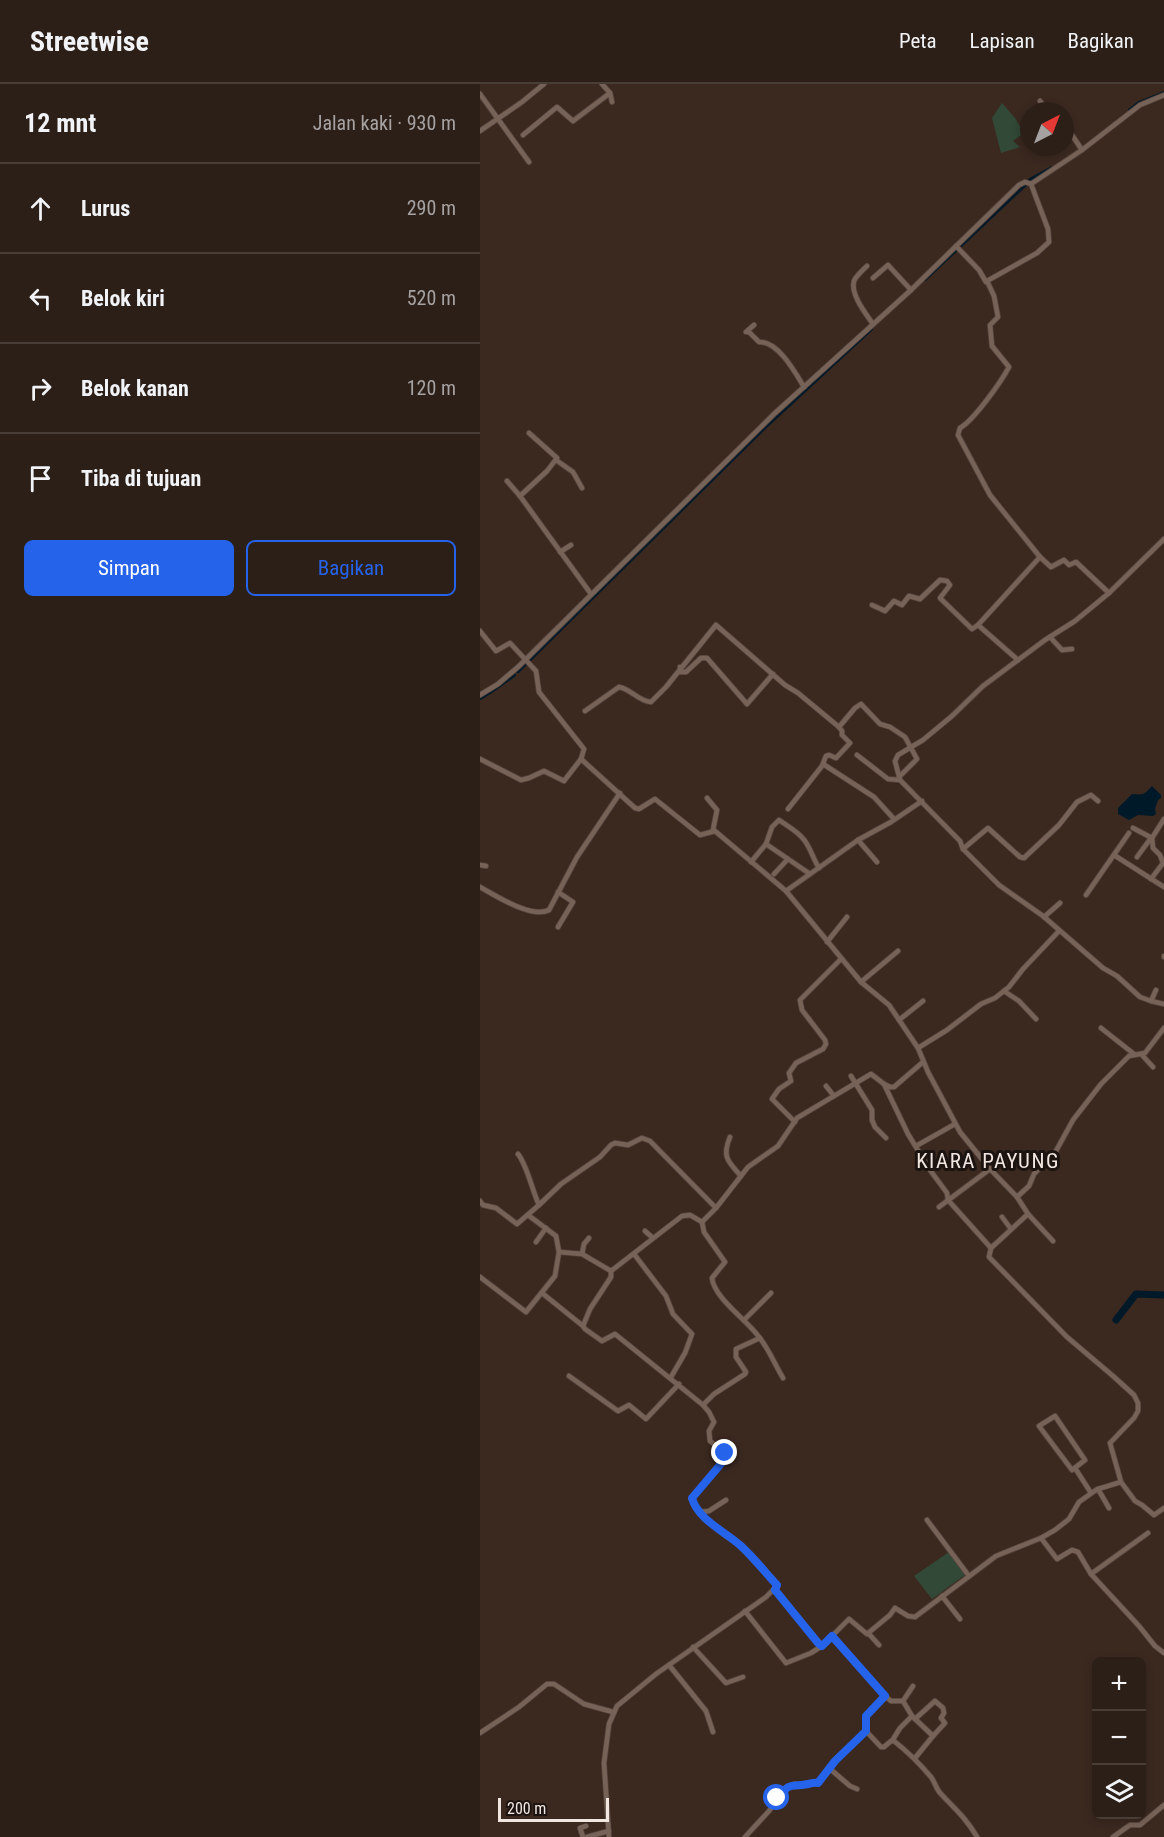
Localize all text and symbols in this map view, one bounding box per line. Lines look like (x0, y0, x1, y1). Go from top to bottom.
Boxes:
text: Streetwise (30, 25, 149, 58)
text: Peta (899, 29, 937, 53)
text: Lapisan (970, 29, 1035, 53)
text: Bagikan (1068, 29, 1134, 53)
north arrow (1020, 102, 1074, 156)
text: 12 mnt (24, 108, 96, 138)
text: Jalan kaki · 930 m (313, 111, 456, 135)
icon: ahead (24, 192, 57, 225)
text: Lurus (81, 196, 130, 221)
text: 290 m (407, 196, 456, 220)
icon: left (24, 282, 57, 315)
text: Belok kiri (81, 286, 165, 311)
text: 520 m (407, 286, 456, 310)
icon: right (24, 372, 57, 405)
text: Belok kanan (81, 376, 189, 401)
text: 120 m (407, 376, 456, 400)
icon: arrive (24, 462, 57, 495)
text: Tiba di tujuan (81, 466, 201, 491)
button: Simpan (24, 540, 234, 596)
button: Bagikan (246, 540, 456, 596)
district label: KIARA PAYUNG (916, 1149, 1060, 1173)
route end (711, 1439, 737, 1465)
map controls (1092, 1657, 1146, 1819)
button: + (1092, 1657, 1146, 1711)
button: − (1092, 1711, 1146, 1765)
button: layers (1092, 1765, 1146, 1819)
route start (763, 1784, 789, 1810)
scale bar (498, 1795, 609, 1822)
text: 200 m (507, 1799, 546, 1818)

